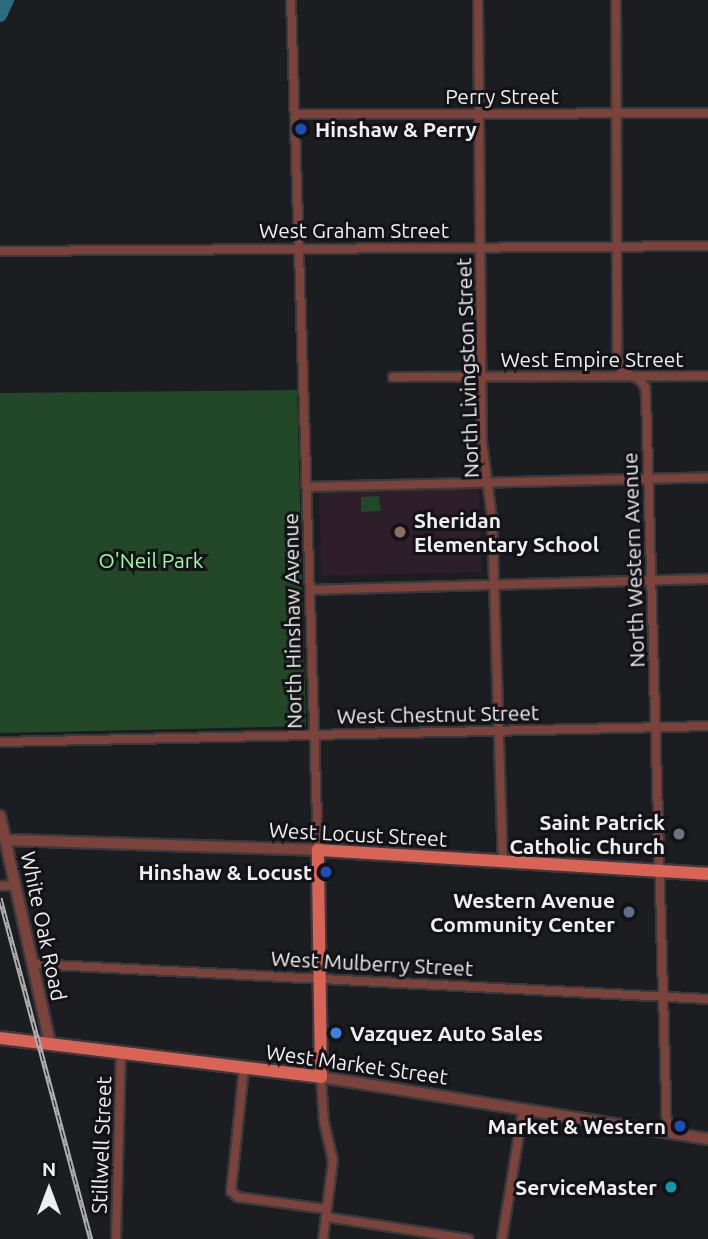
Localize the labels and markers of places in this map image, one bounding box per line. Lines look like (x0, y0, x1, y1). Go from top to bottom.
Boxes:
place label: Hinshaw & Perry (315, 116, 477, 142)
marker: Hinshaw & Perry (293, 121, 309, 137)
place label: Sheridan Elementary School (414, 507, 599, 557)
marker: Sheridan Elementary School (392, 524, 408, 540)
place label: Saint Patrick Catholic Church (509, 809, 665, 859)
marker: Saint Patrick Catholic Church (671, 826, 687, 842)
place label: Hinshaw & Locust (139, 859, 312, 885)
marker: Hinshaw & Locust (318, 864, 334, 880)
place label: Western Avenue Community Center (430, 887, 615, 937)
marker: Western Avenue Community Center (621, 904, 637, 920)
place label: Vazquez Auto Sales (350, 1020, 543, 1046)
marker: Vazquez Auto Sales (328, 1025, 344, 1041)
place label: Market & Western (488, 1113, 666, 1139)
marker: Market & Western (672, 1118, 688, 1134)
place label: ServiceMaster (515, 1174, 657, 1200)
marker: ServiceMaster (663, 1179, 679, 1195)

